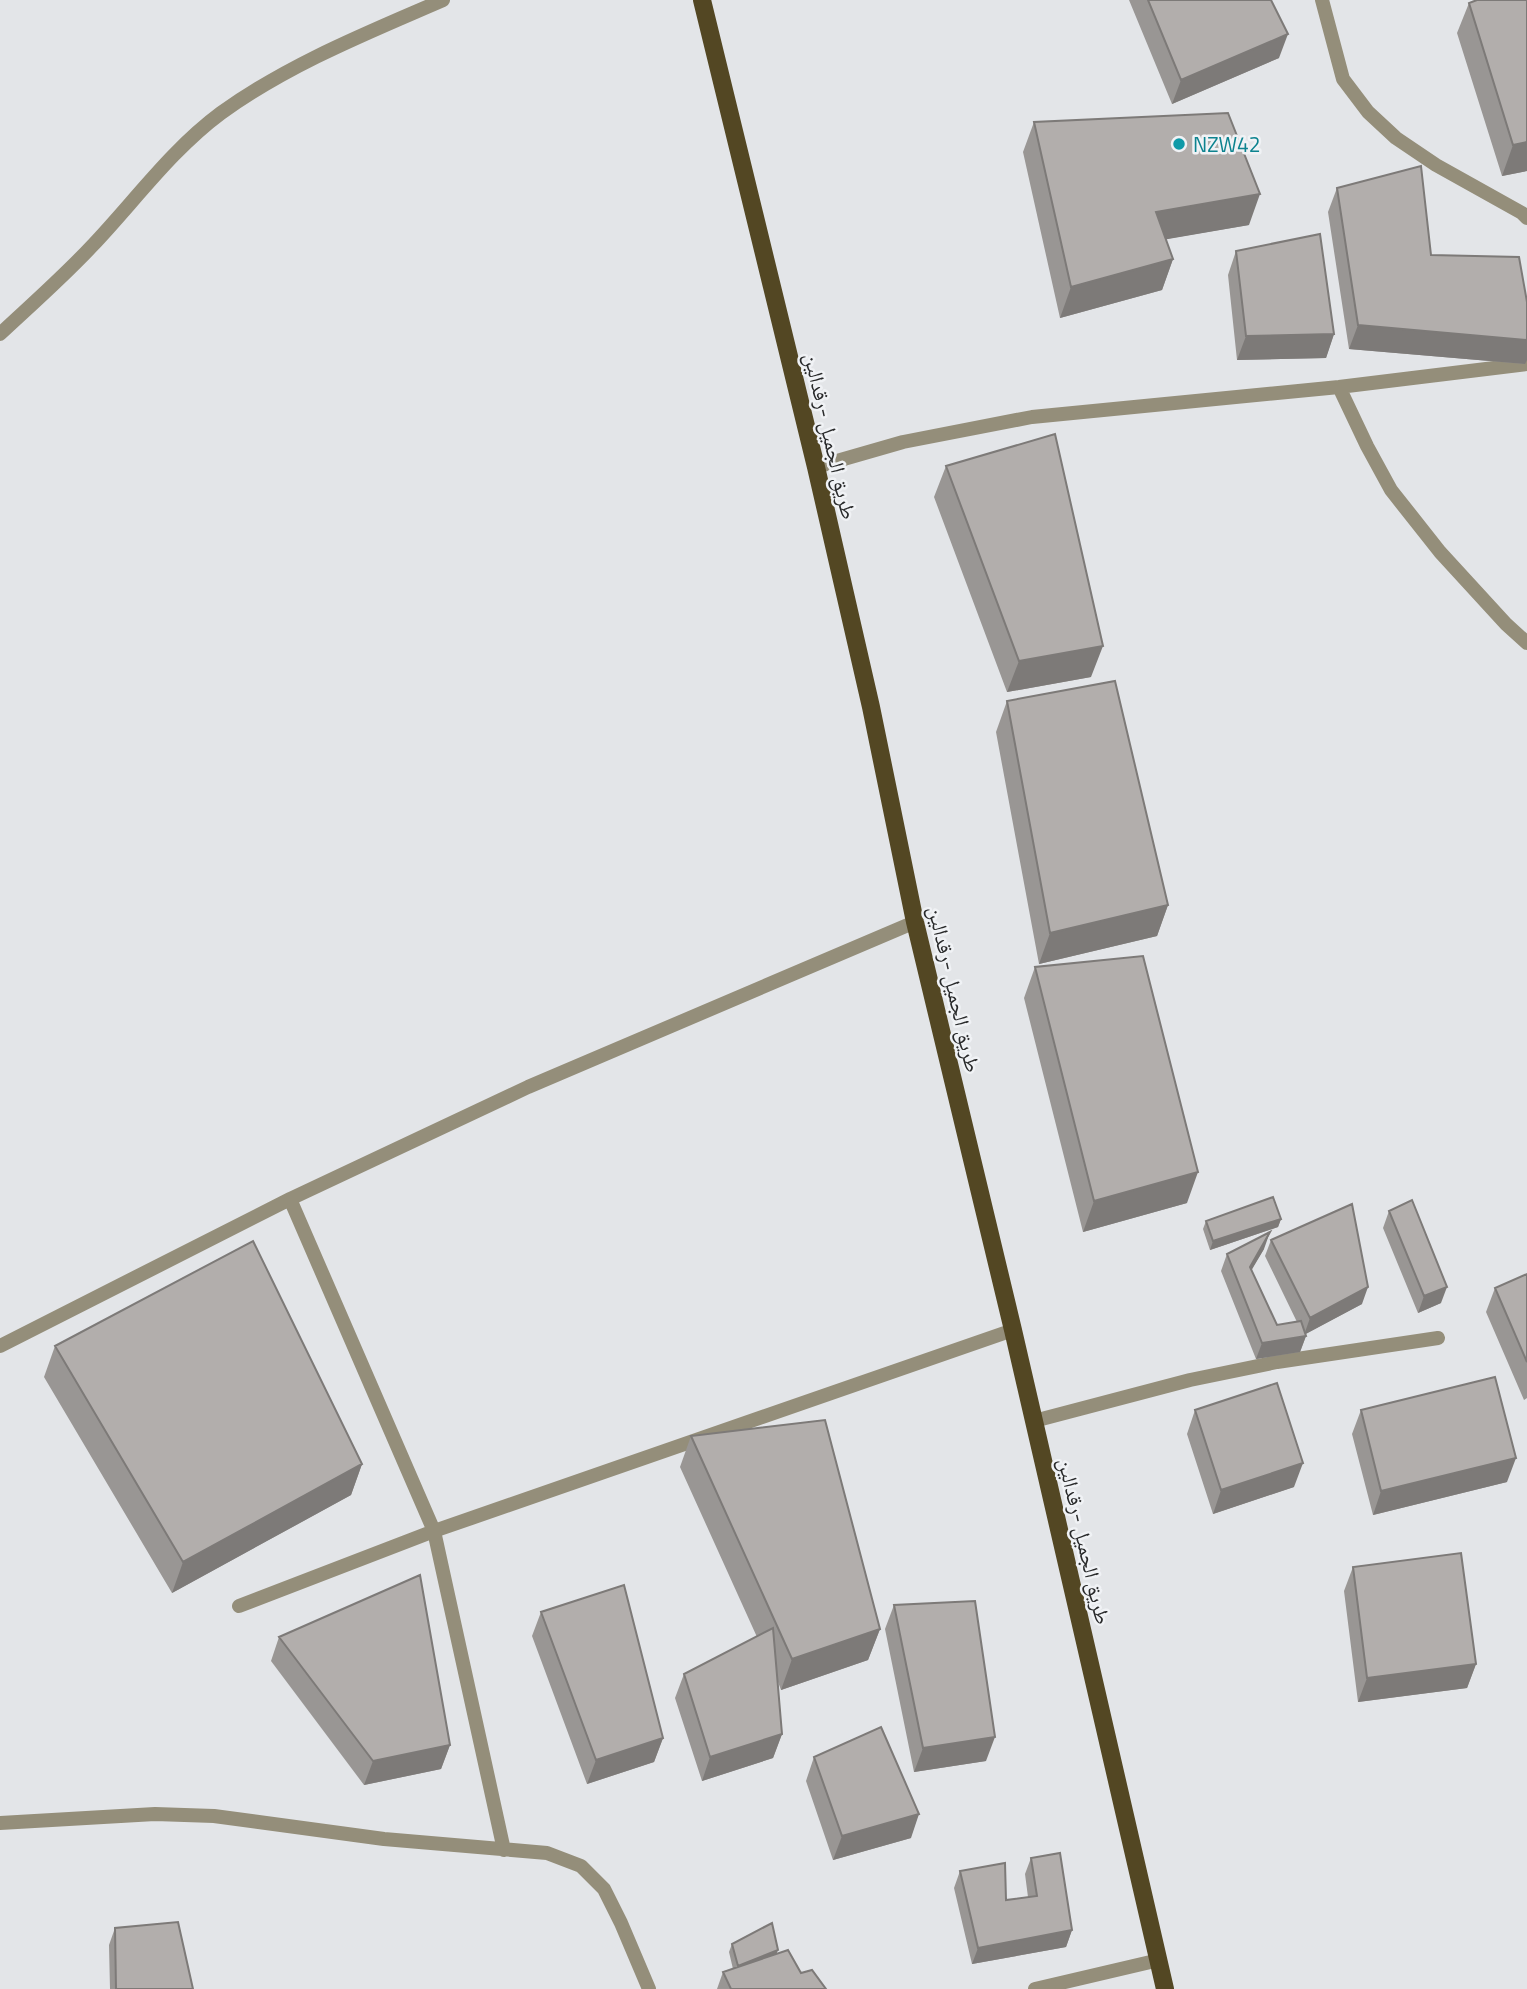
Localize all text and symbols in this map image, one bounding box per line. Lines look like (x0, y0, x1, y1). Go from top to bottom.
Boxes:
place label: NZW42 (1193, 128, 1261, 160)
marker: NZW42 (1171, 136, 1187, 152)
street label: طريق الجميل -رقدالين (796, 350, 866, 522)
street label: طريق الجميل -رقدالين (920, 903, 990, 1075)
street label: طريق الجميل -رقدالين (1050, 1455, 1120, 1627)

